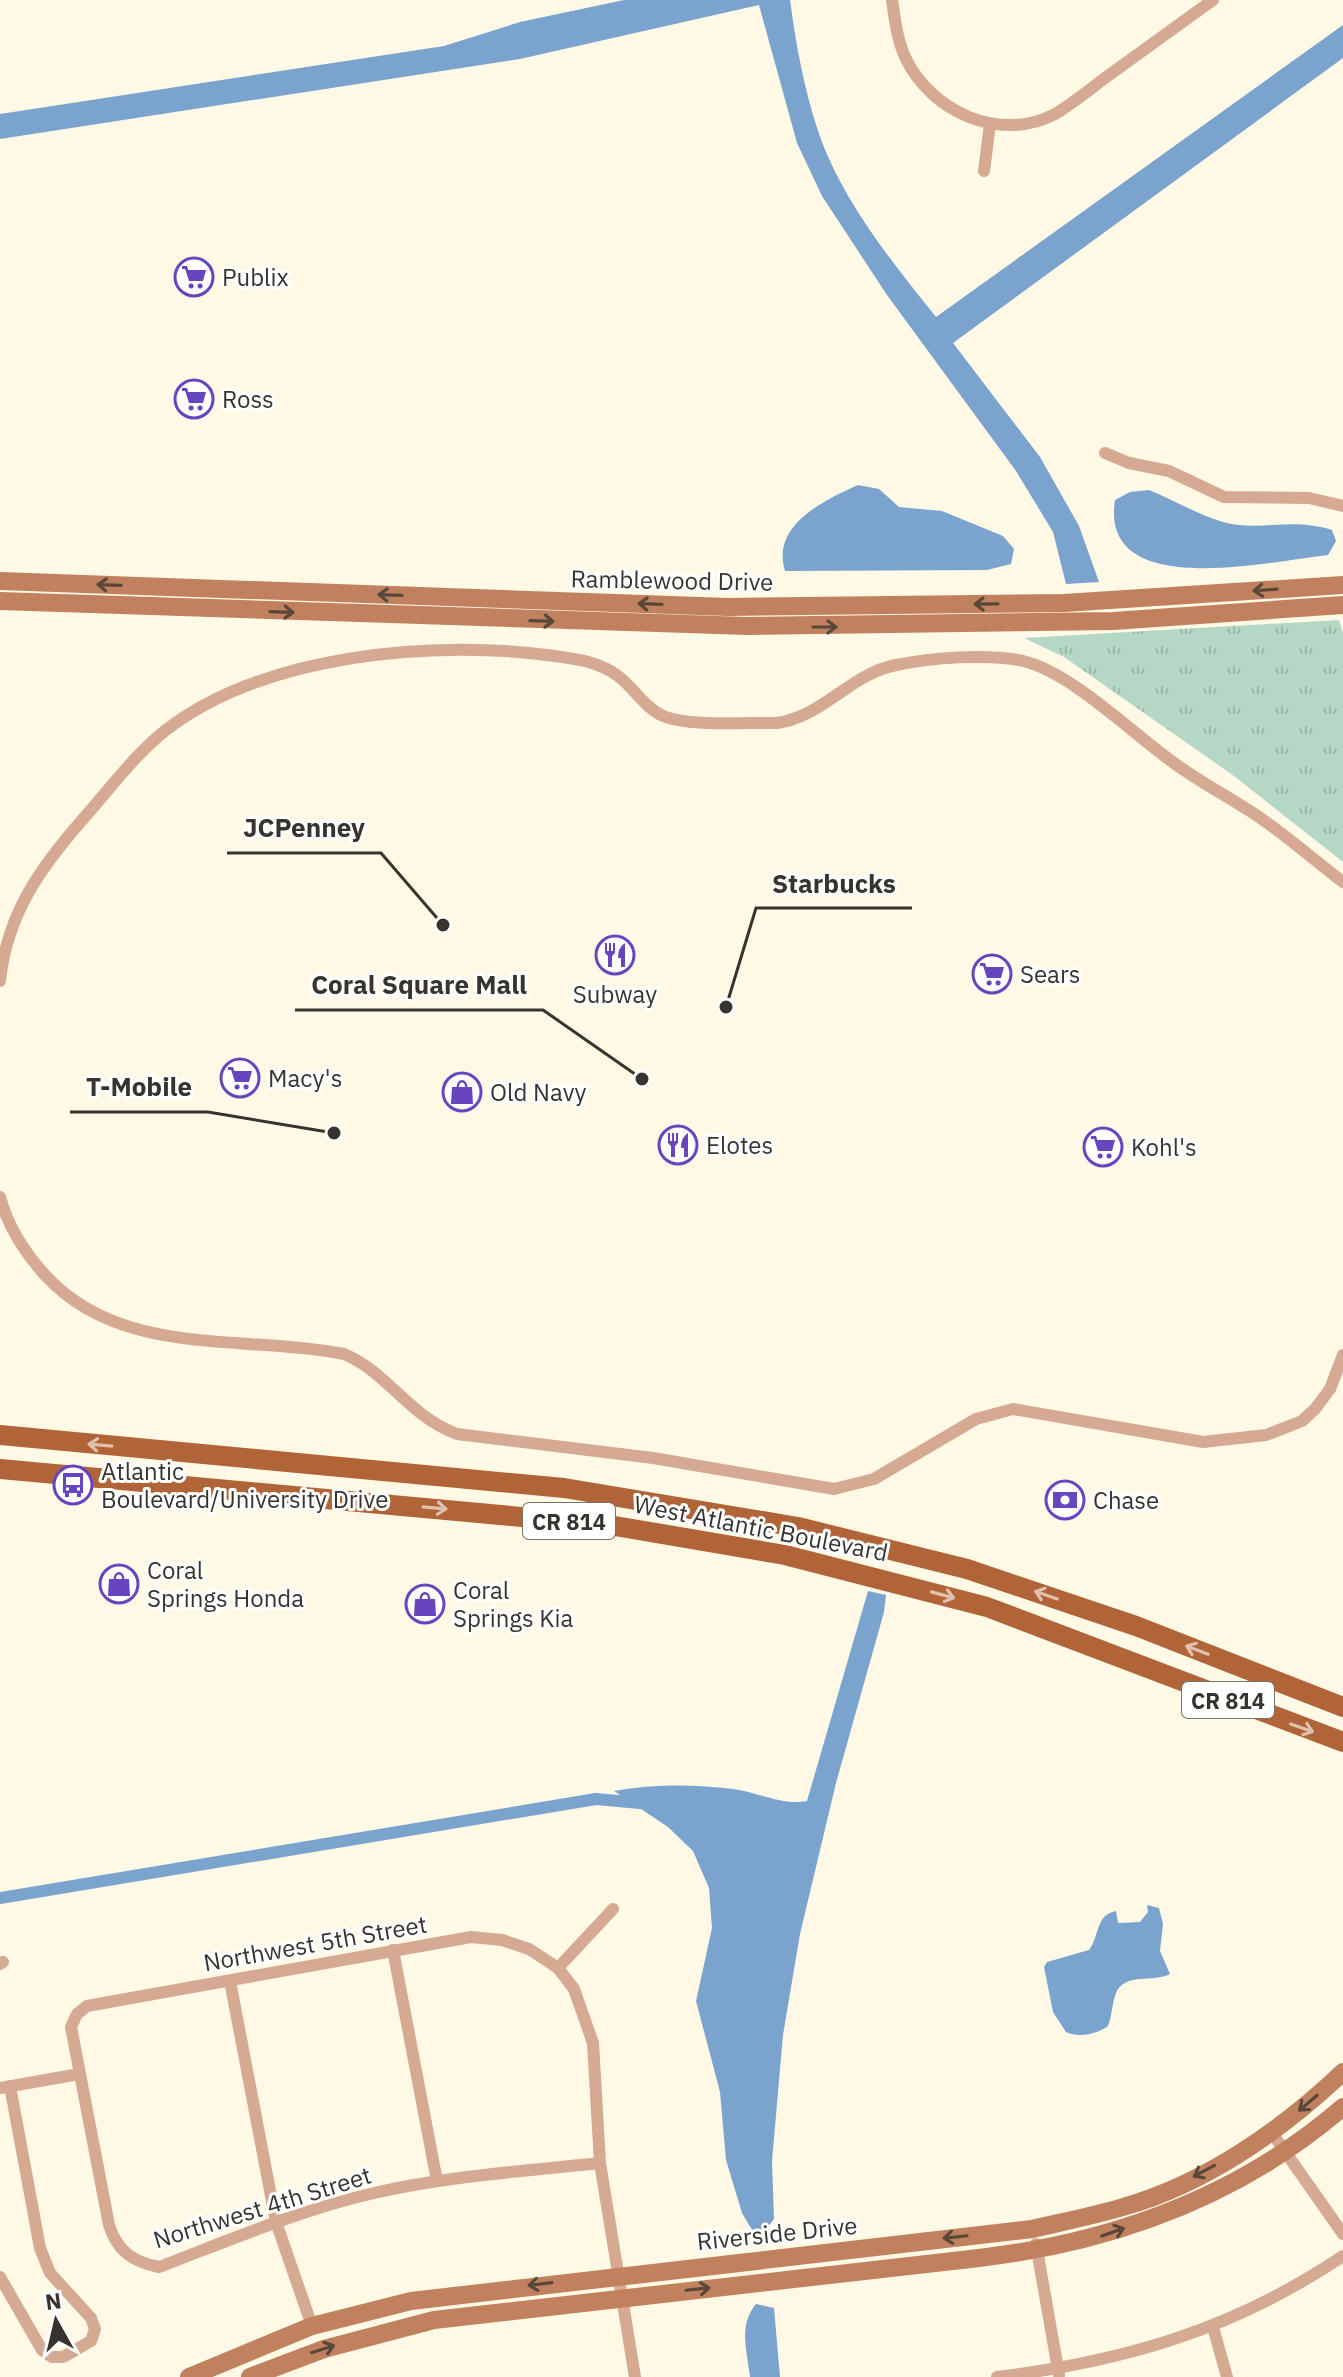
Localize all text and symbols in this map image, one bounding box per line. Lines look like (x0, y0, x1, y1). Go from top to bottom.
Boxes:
supermarket icon: Publix (173, 256, 215, 298)
place label: Publix (222, 261, 289, 293)
supermarket icon: Ross (173, 378, 215, 420)
place label: Ross (222, 383, 274, 415)
street label: Ramblewood Drive (570, 562, 774, 598)
one-way arrow (96, 577, 123, 592)
one-way arrow (1252, 583, 1279, 598)
one-way arrow (377, 588, 404, 603)
one-way arrow (637, 596, 664, 611)
one-way arrow (973, 597, 1000, 612)
one-way arrow (268, 604, 295, 619)
one-way arrow (528, 613, 555, 628)
one-way arrow (811, 619, 838, 635)
callout: JCPenney (227, 803, 381, 853)
text: JCPenney (243, 810, 365, 844)
callout: Starbucks (756, 858, 912, 908)
text: Starbucks (772, 866, 896, 900)
restaurant icon: Subway (594, 934, 636, 976)
supermarket icon: Sears (971, 953, 1013, 995)
place label: Sears (1020, 958, 1080, 990)
callout: Coral Square Mall (295, 960, 543, 1010)
text: Coral Square Mall (311, 967, 527, 1001)
place label: Subway (573, 978, 657, 1010)
supermarket icon: Macy's (219, 1057, 261, 1099)
callout: T-Mobile (70, 1062, 208, 1112)
place label: Macy's (268, 1062, 342, 1094)
text: T-Mobile (86, 1069, 192, 1103)
shop icon: Old Navy (441, 1071, 483, 1113)
place label: Old Navy (490, 1076, 587, 1108)
restaurant icon: Elotes (657, 1124, 699, 1166)
supermarket icon: Kohl's (1082, 1126, 1124, 1168)
place label: Elotes (706, 1129, 773, 1161)
place label: Kohl's (1131, 1131, 1197, 1163)
one-way arrow (87, 1437, 114, 1452)
place label: Atlantic Boulevard/University Drive (101, 1455, 388, 1515)
bus stop icon: Atlantic Boulevard/University Drive (52, 1464, 94, 1506)
bank icon: Chase (1044, 1479, 1086, 1521)
place label: Chase (1093, 1484, 1159, 1516)
street label: West Atlantic Boulevard (631, 1488, 891, 1568)
one-way arrow (421, 1500, 448, 1515)
road number: CR 814 (523, 1503, 615, 1539)
place label: Coral Springs Honda (147, 1554, 304, 1614)
shop icon: Coral Springs Honda (98, 1563, 140, 1605)
place label: Coral Springs Kia (453, 1574, 574, 1634)
shop icon: Coral Springs Kia (404, 1583, 446, 1625)
one-way arrow (1034, 1587, 1059, 1602)
one-way arrow (930, 1588, 956, 1603)
one-way arrow (1185, 1642, 1210, 1656)
road number: CR 814 (1182, 1682, 1274, 1718)
one-way arrow (1289, 1721, 1314, 1736)
street label: Northwest 5th Street (201, 1908, 429, 1978)
one-way arrow (1298, 2094, 1319, 2112)
street label: Northwest 4th Street (149, 2159, 375, 2255)
one-way arrow (1193, 2164, 1216, 2180)
street label: Riverside Drive (695, 2209, 859, 2257)
one-way arrow (1100, 2223, 1125, 2238)
one-way arrow (942, 2230, 969, 2245)
one-way arrow (527, 2276, 554, 2291)
north arrow (16, 2281, 96, 2361)
one-way arrow (684, 2281, 711, 2296)
text: N (43, 2285, 63, 2316)
one-way arrow (311, 2341, 336, 2356)

